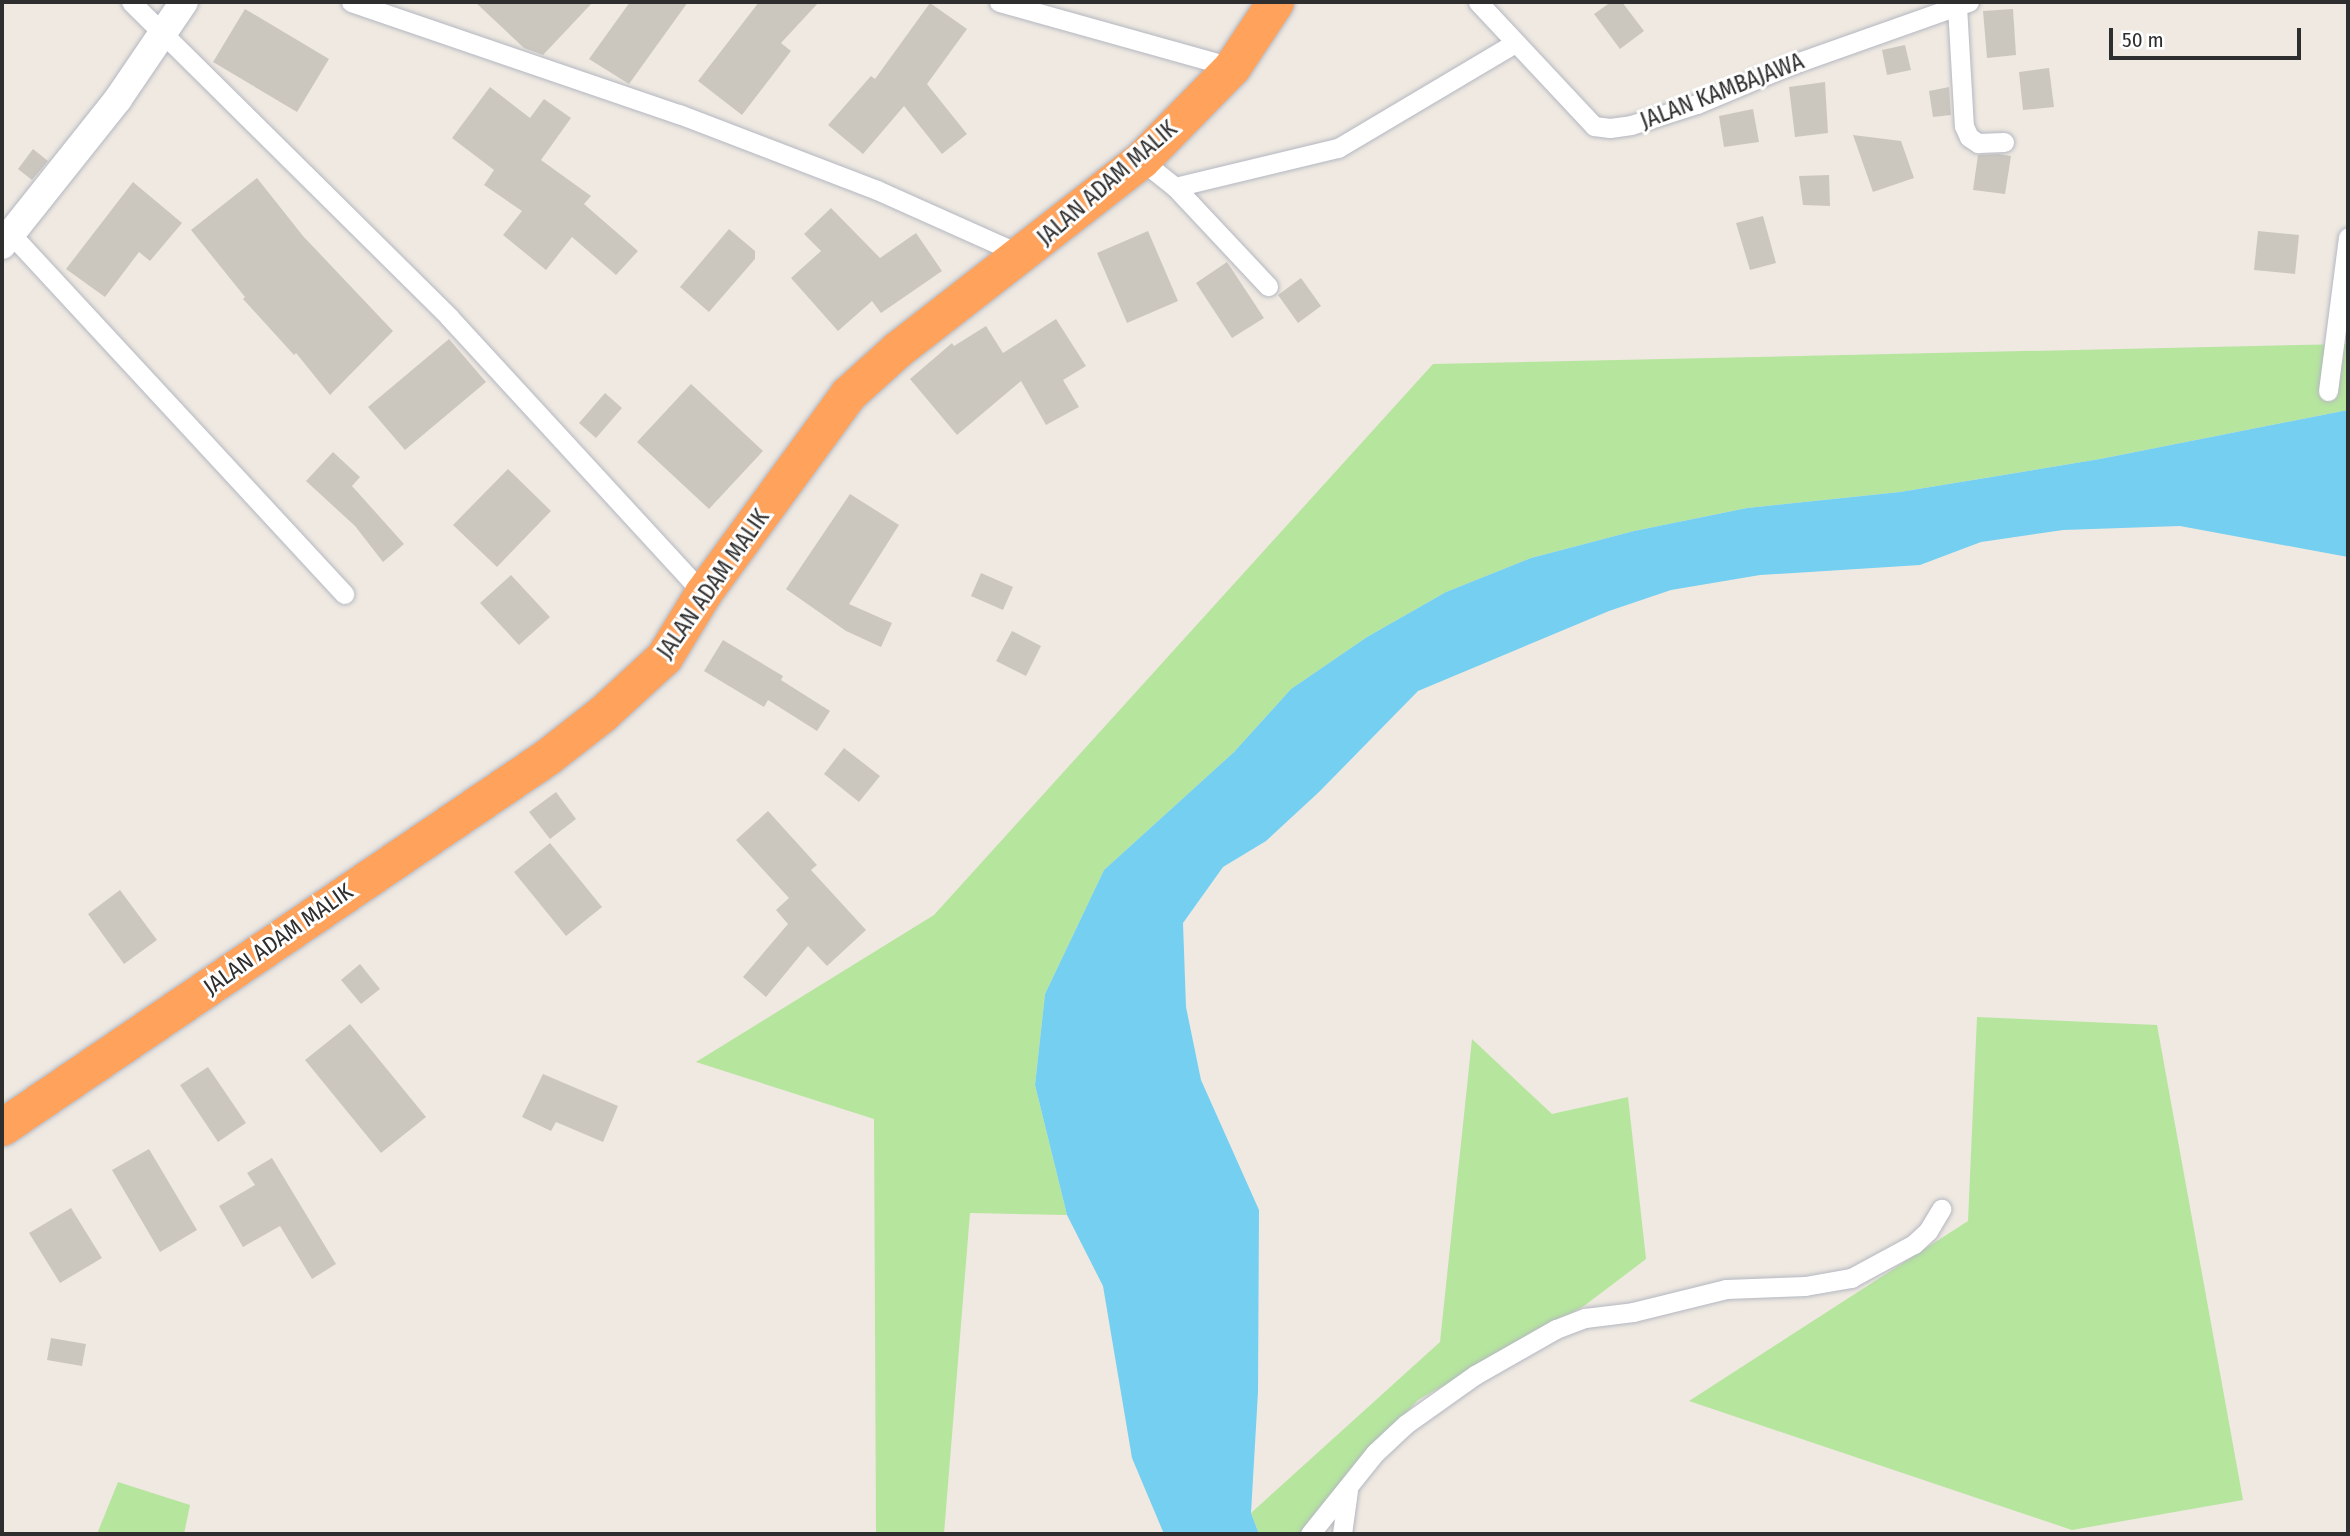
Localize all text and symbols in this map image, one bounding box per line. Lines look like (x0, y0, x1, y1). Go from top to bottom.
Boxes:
scale bar (2112, 14, 2304, 58)
text: 50 m (2122, 27, 2164, 53)
street label: JALAN KAMBAJAWA (1636, 47, 1808, 135)
street label: JALAN ADAM MALIK (1032, 115, 1182, 251)
street label: JALAN ADAM MALIK (651, 504, 775, 664)
street label: JALAN ADAM MALIK (198, 877, 358, 1001)

